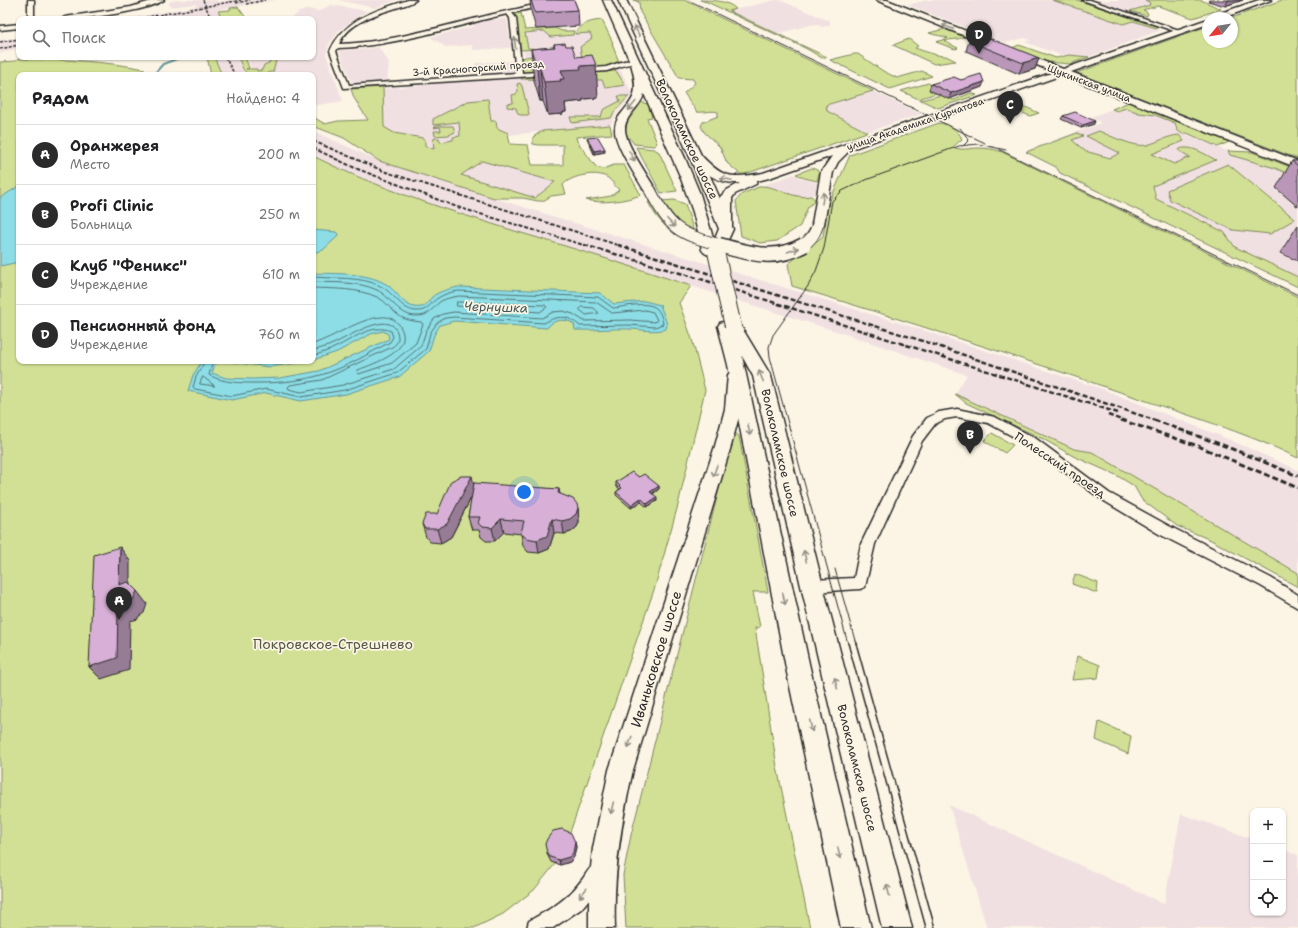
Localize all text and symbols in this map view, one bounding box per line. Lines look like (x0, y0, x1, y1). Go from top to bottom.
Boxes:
north arrow (1202, 12, 1238, 48)
search box (16, 16, 316, 60)
pin: D (966, 21, 992, 54)
one-way arrow (942, 23, 954, 31)
one-way arrow (633, 25, 640, 37)
icon: search (30, 27, 52, 49)
text: Поиск (62, 28, 106, 48)
one-way arrow (511, 37, 519, 50)
street label: 3-й Красногорский проезд (412, 57, 545, 79)
street label: Щукинская улица (1045, 61, 1133, 105)
street label: Волоколамское шоссе (652, 76, 722, 202)
text: Рядом (32, 87, 89, 109)
text: Найдено: 4 (226, 90, 300, 107)
pin: C (997, 91, 1023, 124)
street label: улица Академика Курчатова (845, 94, 986, 154)
one-way arrow (627, 101, 636, 112)
text: Оранжерея (70, 136, 159, 156)
text: A (40, 146, 50, 163)
text: 200 m (258, 146, 300, 163)
one-way arrow (628, 150, 636, 162)
text: Место (70, 156, 110, 173)
one-way arrow (720, 175, 733, 183)
one-way arrow (819, 192, 827, 205)
text: Profi Clinic (70, 196, 154, 216)
text: B (41, 206, 49, 223)
text: 250 m (259, 206, 300, 223)
text: Больница (70, 216, 132, 233)
one-way arrow (666, 218, 676, 228)
one-way arrow (787, 245, 799, 253)
text: Клуб "Феникс" (70, 256, 187, 276)
text: C (41, 266, 49, 283)
text: 610 m (262, 266, 300, 283)
text: Учреждение (70, 276, 148, 293)
water label: Чернушка (464, 297, 528, 317)
text: Пенсионный фонд (70, 316, 216, 336)
text: D (40, 326, 50, 343)
text: 760 m (258, 326, 300, 343)
text: Учреждение (70, 336, 148, 353)
one-way arrow (757, 370, 765, 382)
street label: Волоколамское шоссе (757, 387, 803, 519)
pin: B (957, 421, 983, 454)
one-way arrow (746, 424, 754, 437)
street label: Полесский проезд (1011, 428, 1109, 502)
one-way arrow (710, 465, 718, 477)
your location (514, 482, 534, 502)
one-way arrow (800, 550, 808, 563)
pin: A (106, 587, 132, 620)
street label: Иваньковское шоссе (627, 589, 685, 729)
one-way arrow (781, 592, 789, 605)
park label: Покровское-Стрешнево (253, 635, 413, 653)
one-way arrow (831, 676, 839, 689)
street label: Волоколамское шоссе (833, 702, 881, 834)
one-way arrow (808, 719, 816, 732)
one-way arrow (626, 735, 633, 748)
one-way arrow (608, 801, 615, 814)
map controls (1250, 808, 1286, 916)
button: + (1250, 808, 1286, 844)
button: − (1250, 844, 1286, 880)
one-way arrow (836, 846, 844, 859)
button: locate (1250, 880, 1286, 916)
one-way arrow (883, 884, 891, 897)
one-way arrow (578, 888, 587, 899)

